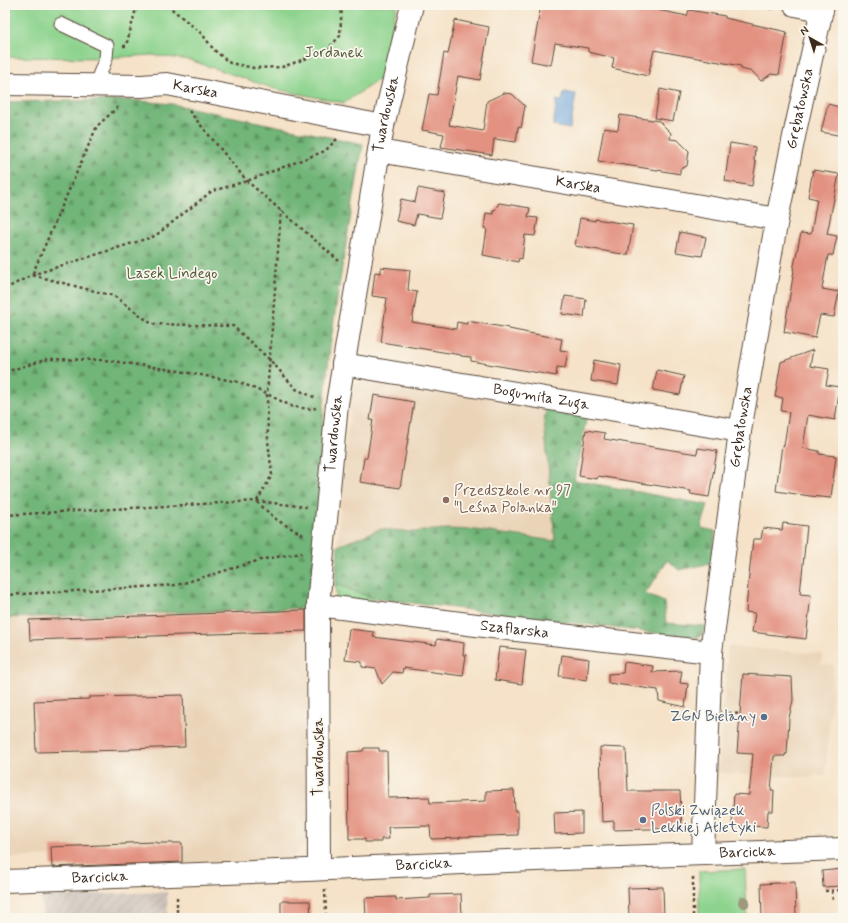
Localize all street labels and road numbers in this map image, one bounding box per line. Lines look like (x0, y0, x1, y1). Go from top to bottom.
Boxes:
street label: Grębałowska (782, 66, 819, 151)
street label: Twardowska (369, 73, 405, 154)
street label: Karska (171, 75, 220, 104)
street label: Karska (554, 171, 602, 199)
street label: Bogumiła Zuga (491, 379, 592, 416)
street label: Grębałowska (725, 385, 758, 469)
street label: Twardowska (321, 392, 349, 474)
street label: Szaflarska (479, 616, 550, 644)
street label: Twardowska (309, 717, 329, 796)
street label: Barcicka (719, 841, 777, 863)
street label: Barcicka (395, 853, 453, 876)
street label: Barcicka (71, 866, 129, 889)

